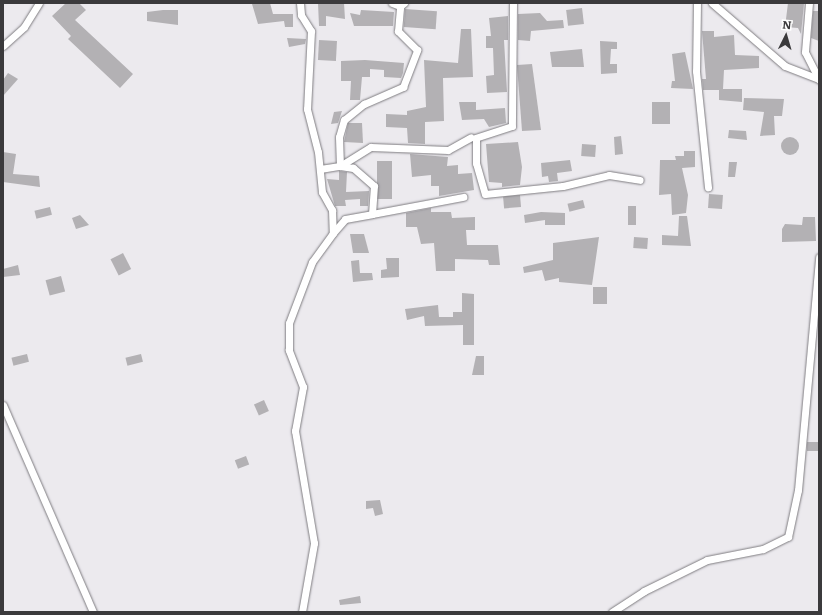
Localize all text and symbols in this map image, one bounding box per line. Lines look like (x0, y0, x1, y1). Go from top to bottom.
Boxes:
north arrow (766, 16, 806, 56)
text: N (782, 16, 792, 32)

